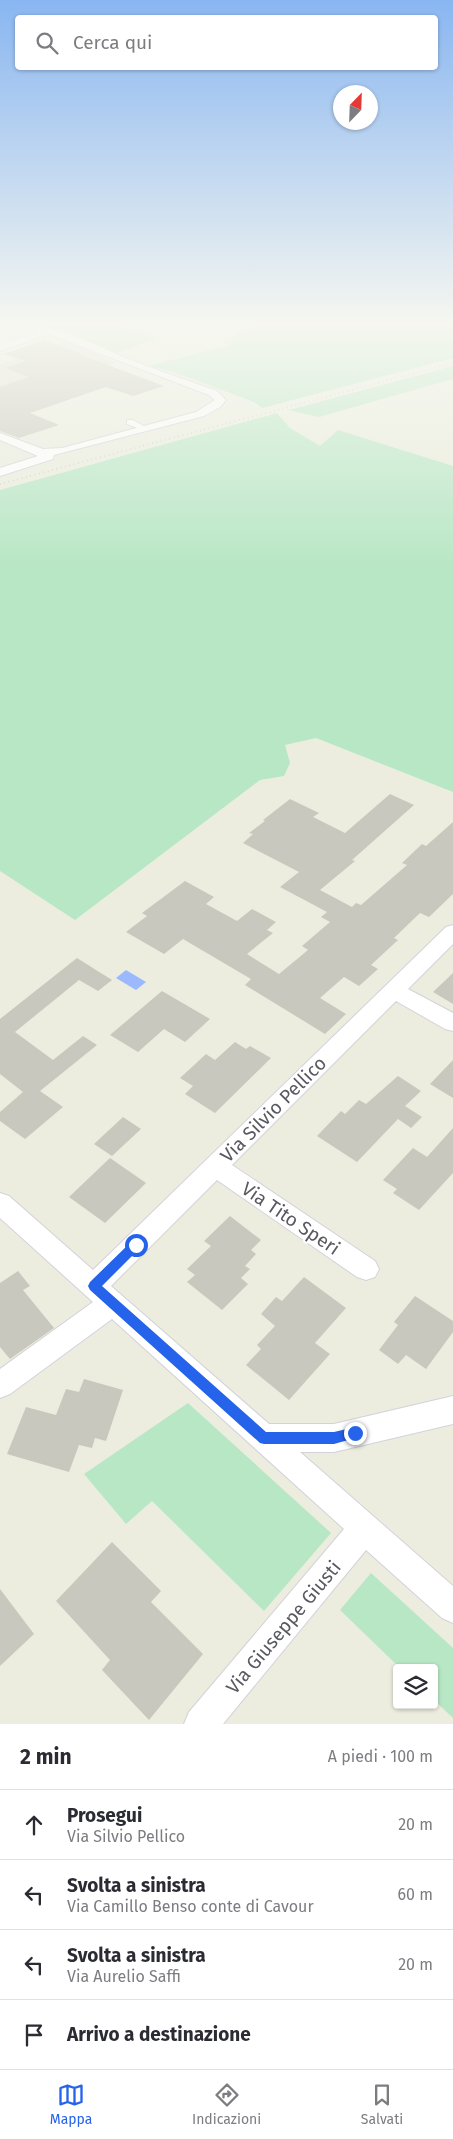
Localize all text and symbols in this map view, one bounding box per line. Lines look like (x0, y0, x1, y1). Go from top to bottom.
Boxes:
search box (15, 15, 438, 70)
icon: search (33, 29, 61, 57)
text: Cerca qui (73, 31, 152, 54)
north arrow (333, 85, 378, 130)
street label: Via Silvio Pellico (216, 1052, 331, 1167)
street label: Via Tito Speri (237, 1177, 344, 1260)
route start (125, 1234, 148, 1257)
route end (344, 1422, 367, 1445)
street label: Via Giuseppe Giusti (221, 1556, 346, 1698)
map controls (393, 1664, 438, 1709)
button: layers (393, 1664, 438, 1709)
text: 2 min (20, 1744, 72, 1770)
text: A piedi · 100 m (328, 1747, 433, 1766)
text: Prosegui (67, 1804, 142, 1827)
icon: ahead (20, 1811, 48, 1839)
text: 20 m (398, 1815, 433, 1834)
text: Via Silvio Pellico (67, 1827, 185, 1846)
text: Svolta a sinistra (67, 1874, 206, 1897)
icon: left (20, 1881, 48, 1909)
text: 60 m (398, 1885, 433, 1904)
text: Via Camillo Benso conte di Cavour (67, 1897, 314, 1916)
text: Svolta a sinistra (67, 1944, 206, 1967)
icon: left (20, 1951, 48, 1979)
text: 20 m (398, 1955, 433, 1974)
text: Via Aurelio Saffi (67, 1967, 181, 1986)
icon: arrive (20, 2021, 48, 2049)
text: Arrivo a destinazione (67, 2023, 251, 2046)
tab: Mappa (50, 2081, 92, 2128)
tab: Indicazioni (192, 2081, 261, 2128)
tab: Salvati (361, 2081, 403, 2128)

